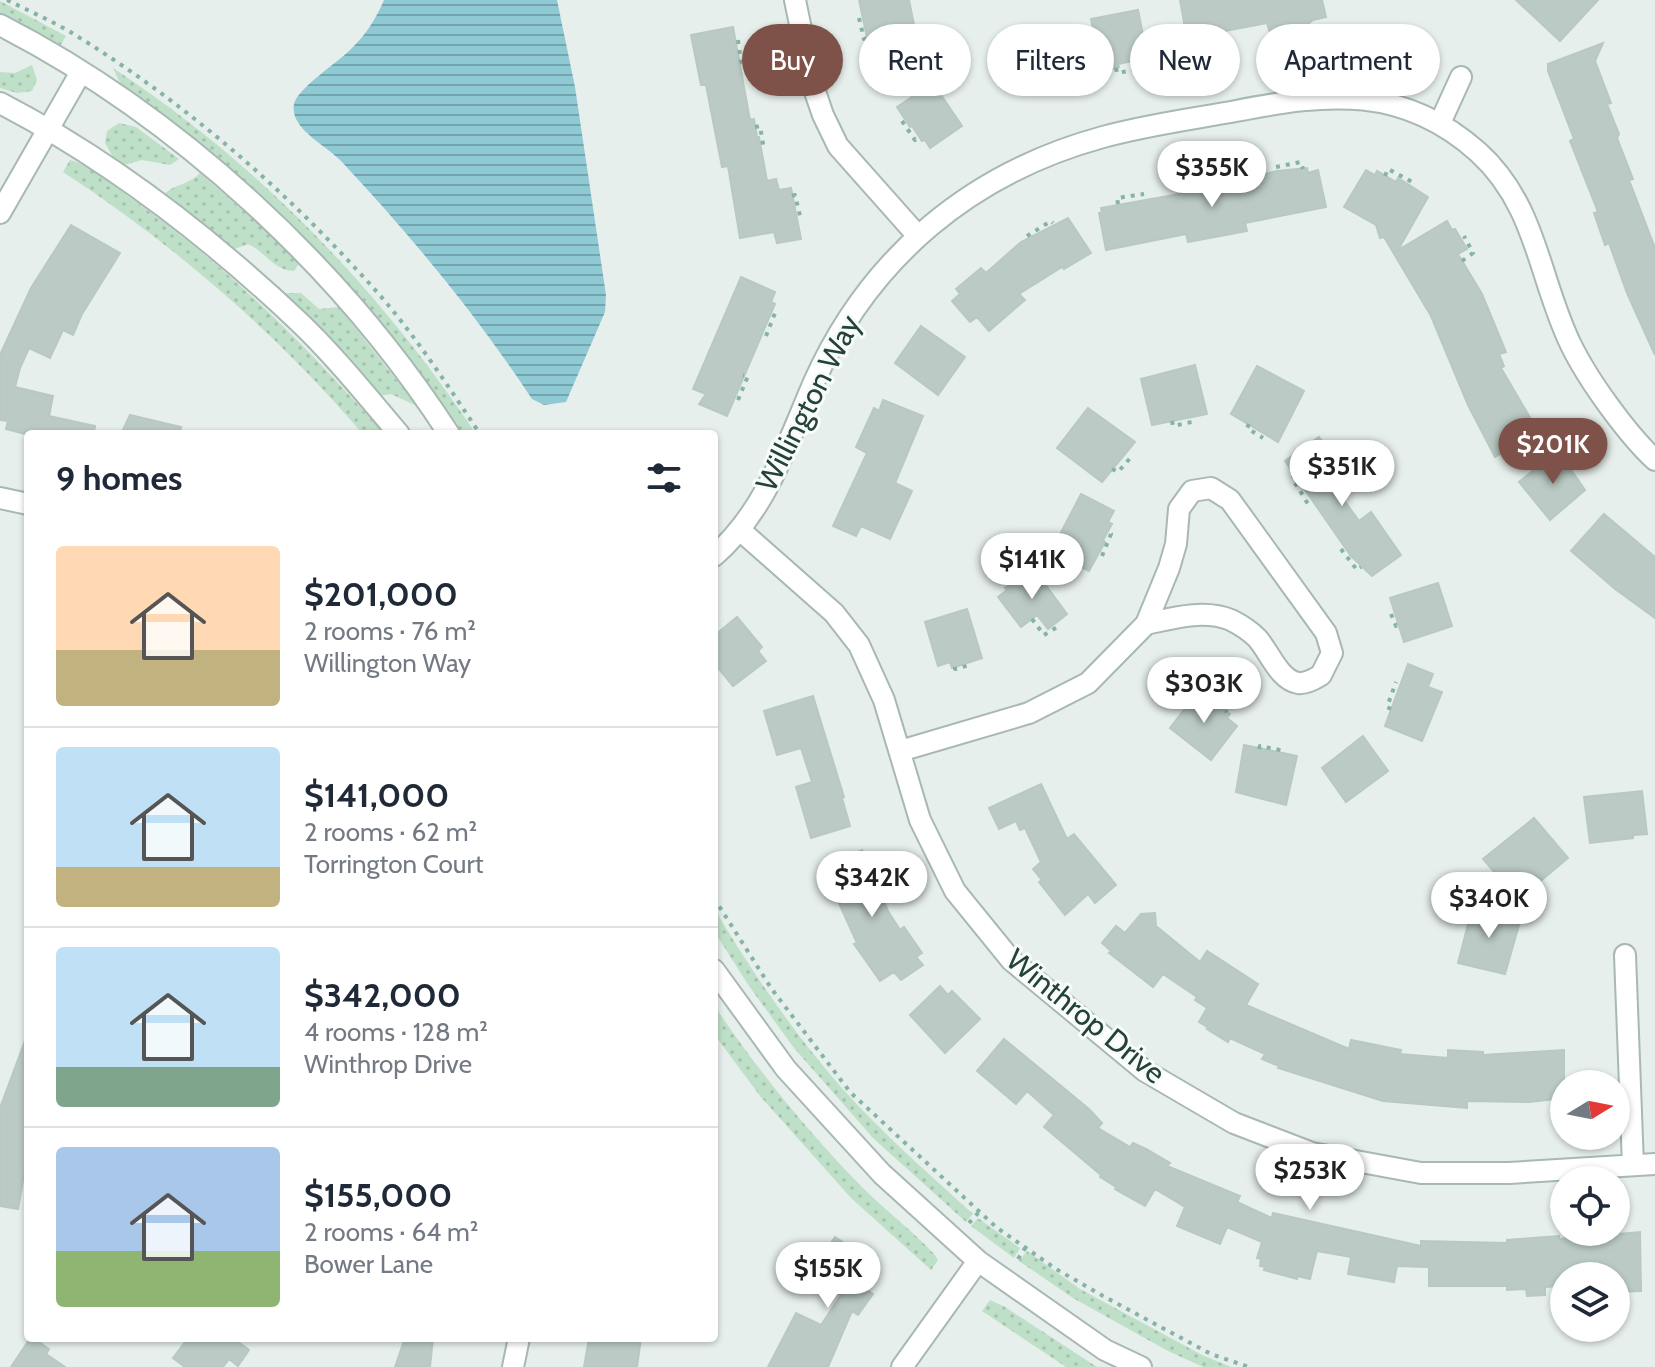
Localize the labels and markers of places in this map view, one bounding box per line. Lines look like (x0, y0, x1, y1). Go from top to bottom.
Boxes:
pin: $355K (1156, 141, 1268, 209)
pin: $201K (1497, 418, 1609, 486)
pin: $351K (1286, 440, 1398, 508)
pin: $141K (976, 533, 1088, 601)
pin: $303K (1148, 657, 1260, 725)
pin: $342K (816, 851, 928, 919)
pin: $340K (1433, 872, 1545, 940)
pin: $253K (1254, 1144, 1366, 1212)
pin: $155K (772, 1242, 884, 1310)

